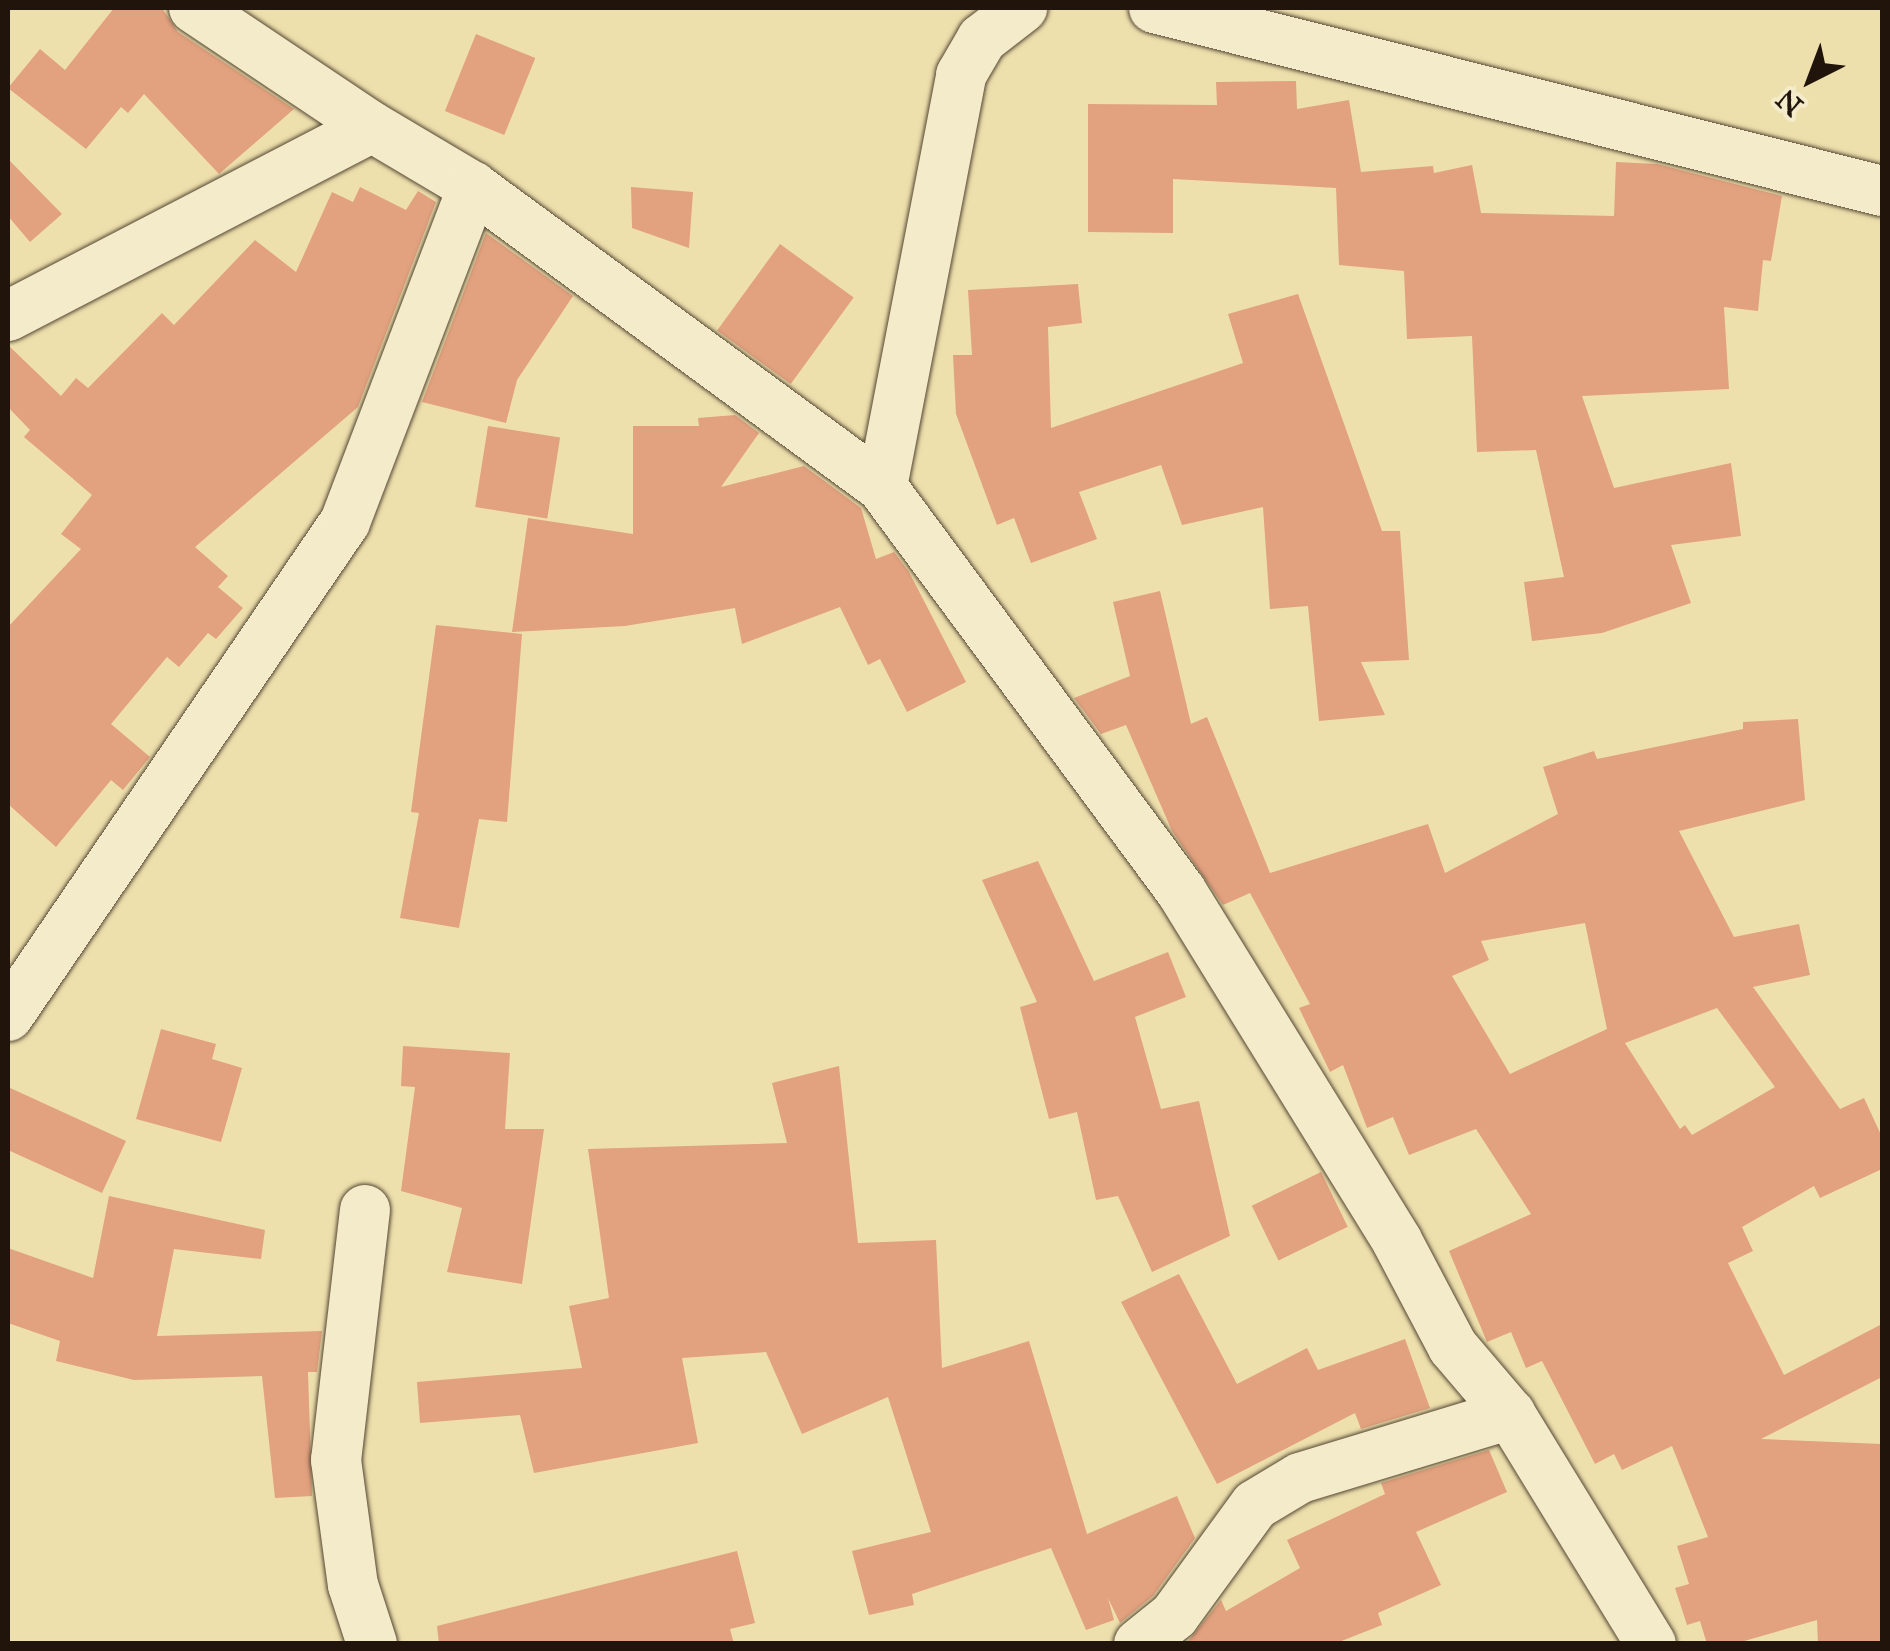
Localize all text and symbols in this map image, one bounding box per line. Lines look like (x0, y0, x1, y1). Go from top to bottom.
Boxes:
north arrow (1760, 30, 1860, 130)
text: N (1769, 82, 1810, 124)

